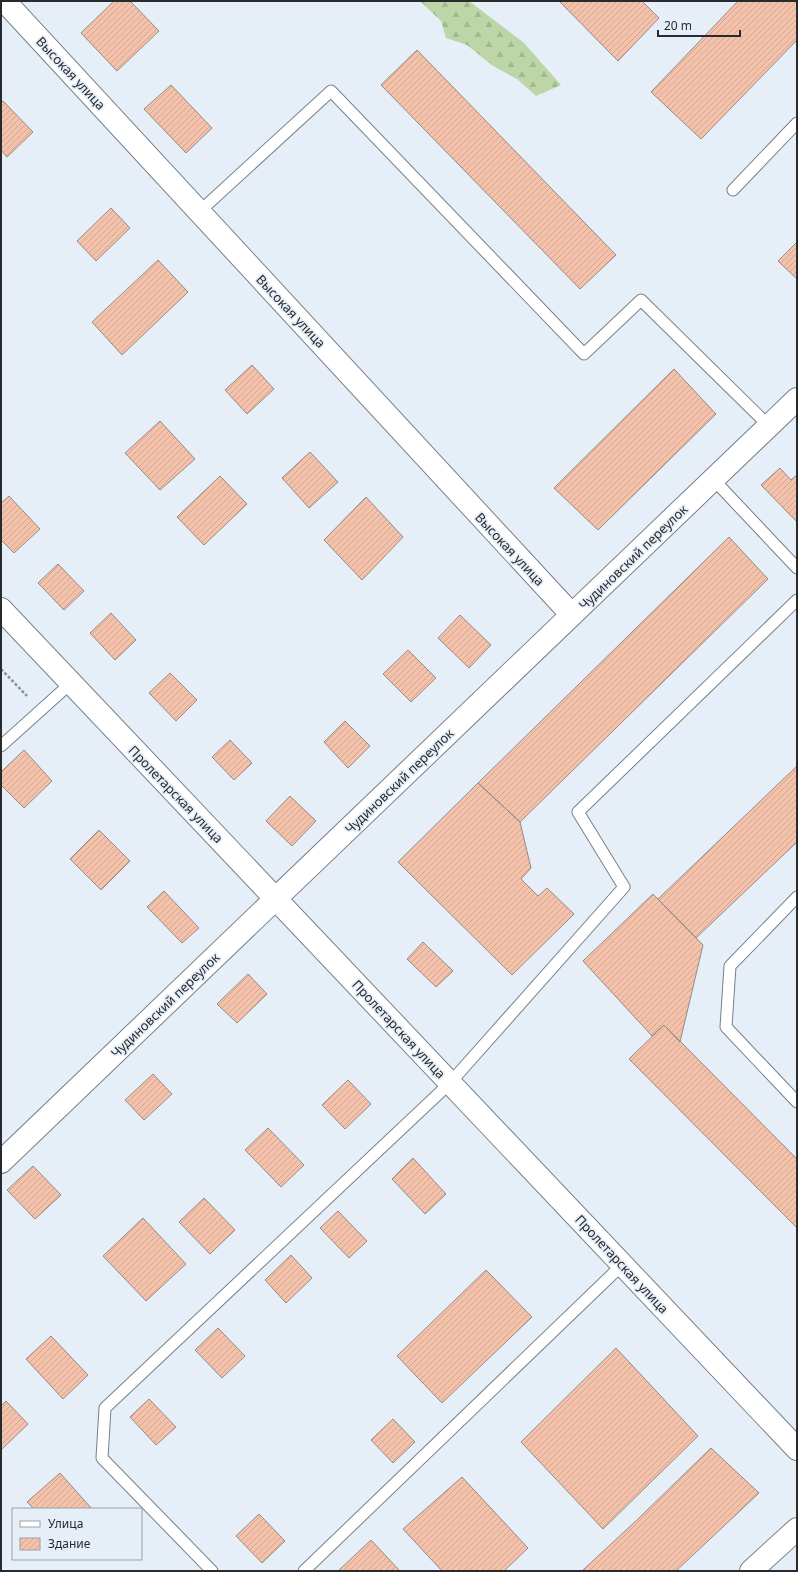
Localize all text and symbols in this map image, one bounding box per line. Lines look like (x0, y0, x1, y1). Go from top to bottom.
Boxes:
scale bar (658, 12, 740, 38)
text: 20 m (664, 17, 692, 34)
street label: Высокая улица (32, 33, 110, 113)
street label: Высокая улица (252, 271, 330, 351)
street label: Чудиновский переулок (575, 500, 691, 614)
street label: Высокая улица (471, 509, 549, 589)
street label: Чудиновский переулок (341, 724, 457, 838)
street label: Пролетарская улица (125, 741, 227, 847)
street label: Чудиновский переулок (107, 948, 223, 1062)
street label: Пролетарская улица (348, 976, 450, 1082)
street label: Пролетарская улица (571, 1211, 673, 1317)
legend (12, 1508, 142, 1560)
text: Улица (48, 1515, 83, 1532)
text: Здание (48, 1535, 91, 1552)

